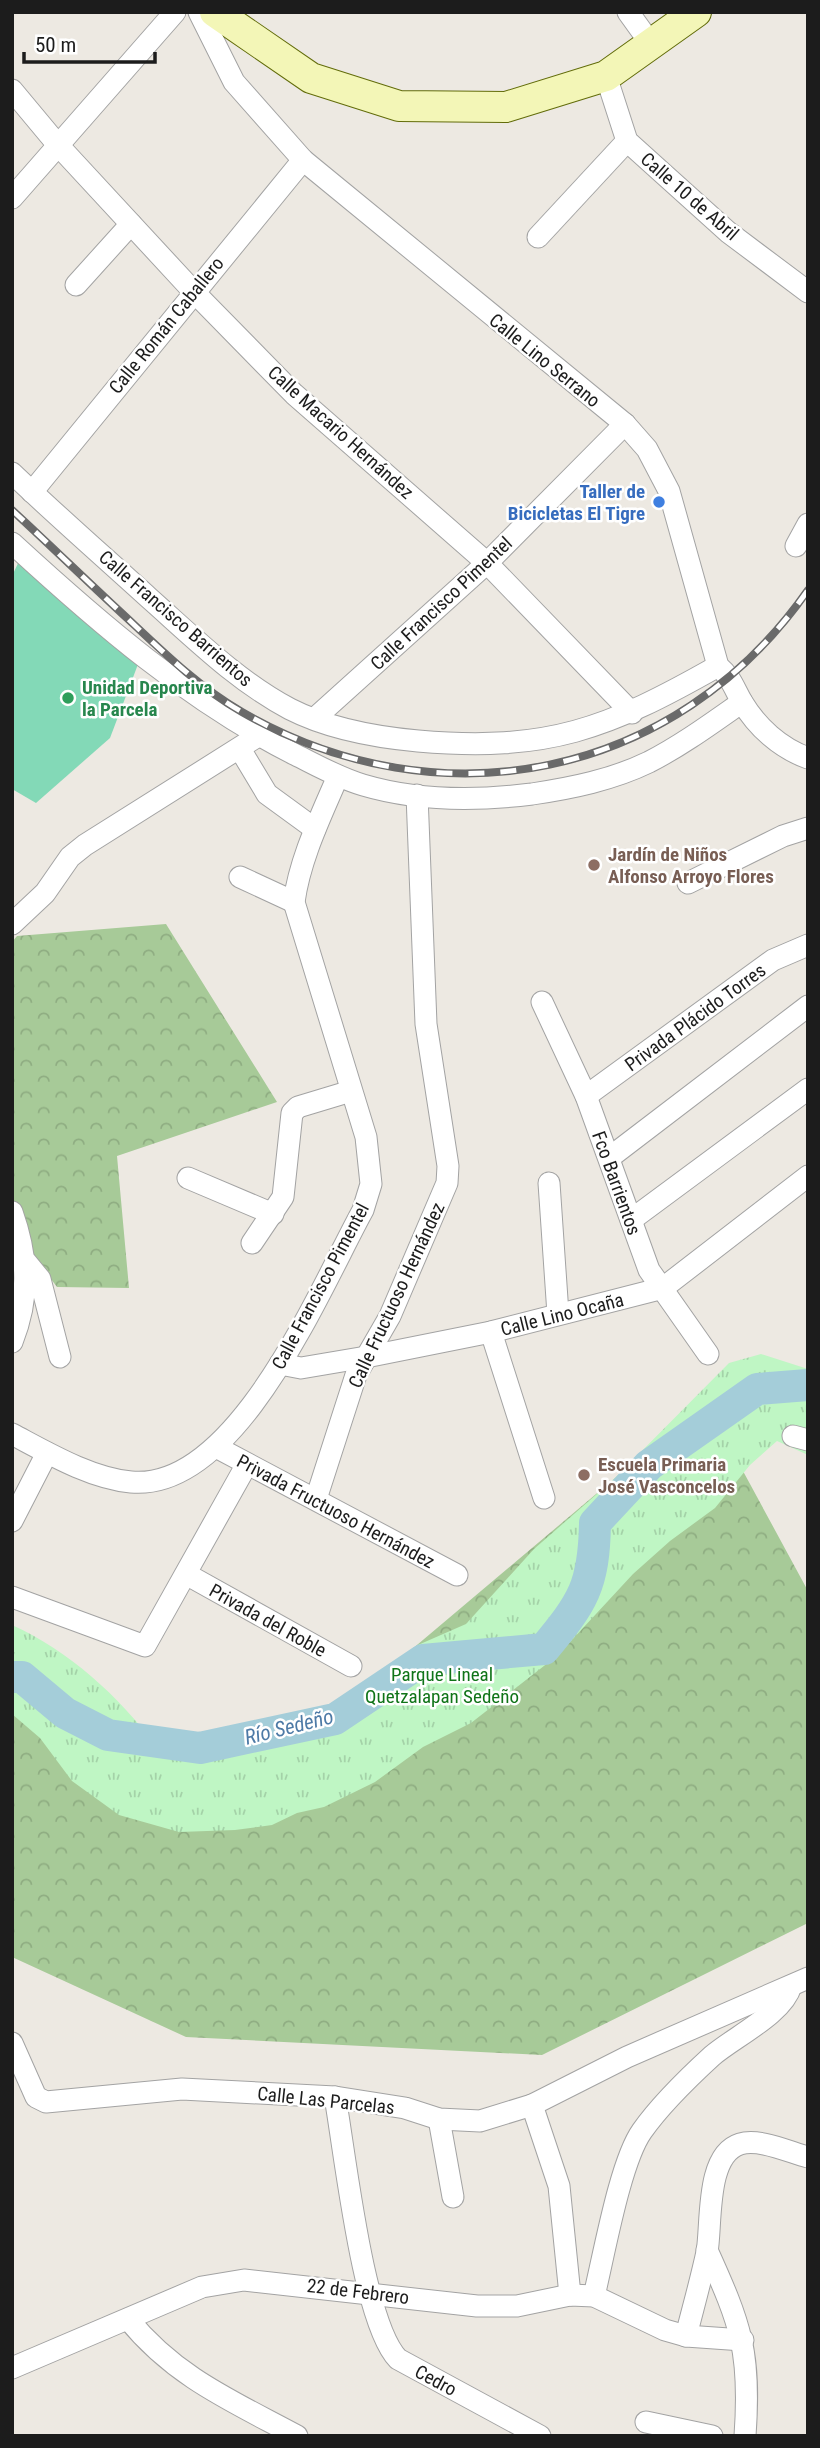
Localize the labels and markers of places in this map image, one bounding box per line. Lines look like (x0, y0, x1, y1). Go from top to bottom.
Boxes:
place label: Taller de Bicicletas El Tigre (508, 480, 645, 525)
marker: Taller de Bicicletas El Tigre (651, 494, 667, 510)
place label: Unidad Deportiva la Parcela (82, 676, 213, 721)
marker: Unidad Deportiva la Parcela (60, 690, 76, 706)
place label: Jardín de Niños Alfonso Arroyo Flores (608, 843, 774, 888)
marker: Jardín de Niños Alfonso Arroyo Flores (586, 857, 602, 873)
place label: Escuela Primaria José Vasconcelos (598, 1453, 735, 1498)
marker: Escuela Primaria José Vasconcelos (576, 1467, 592, 1483)

